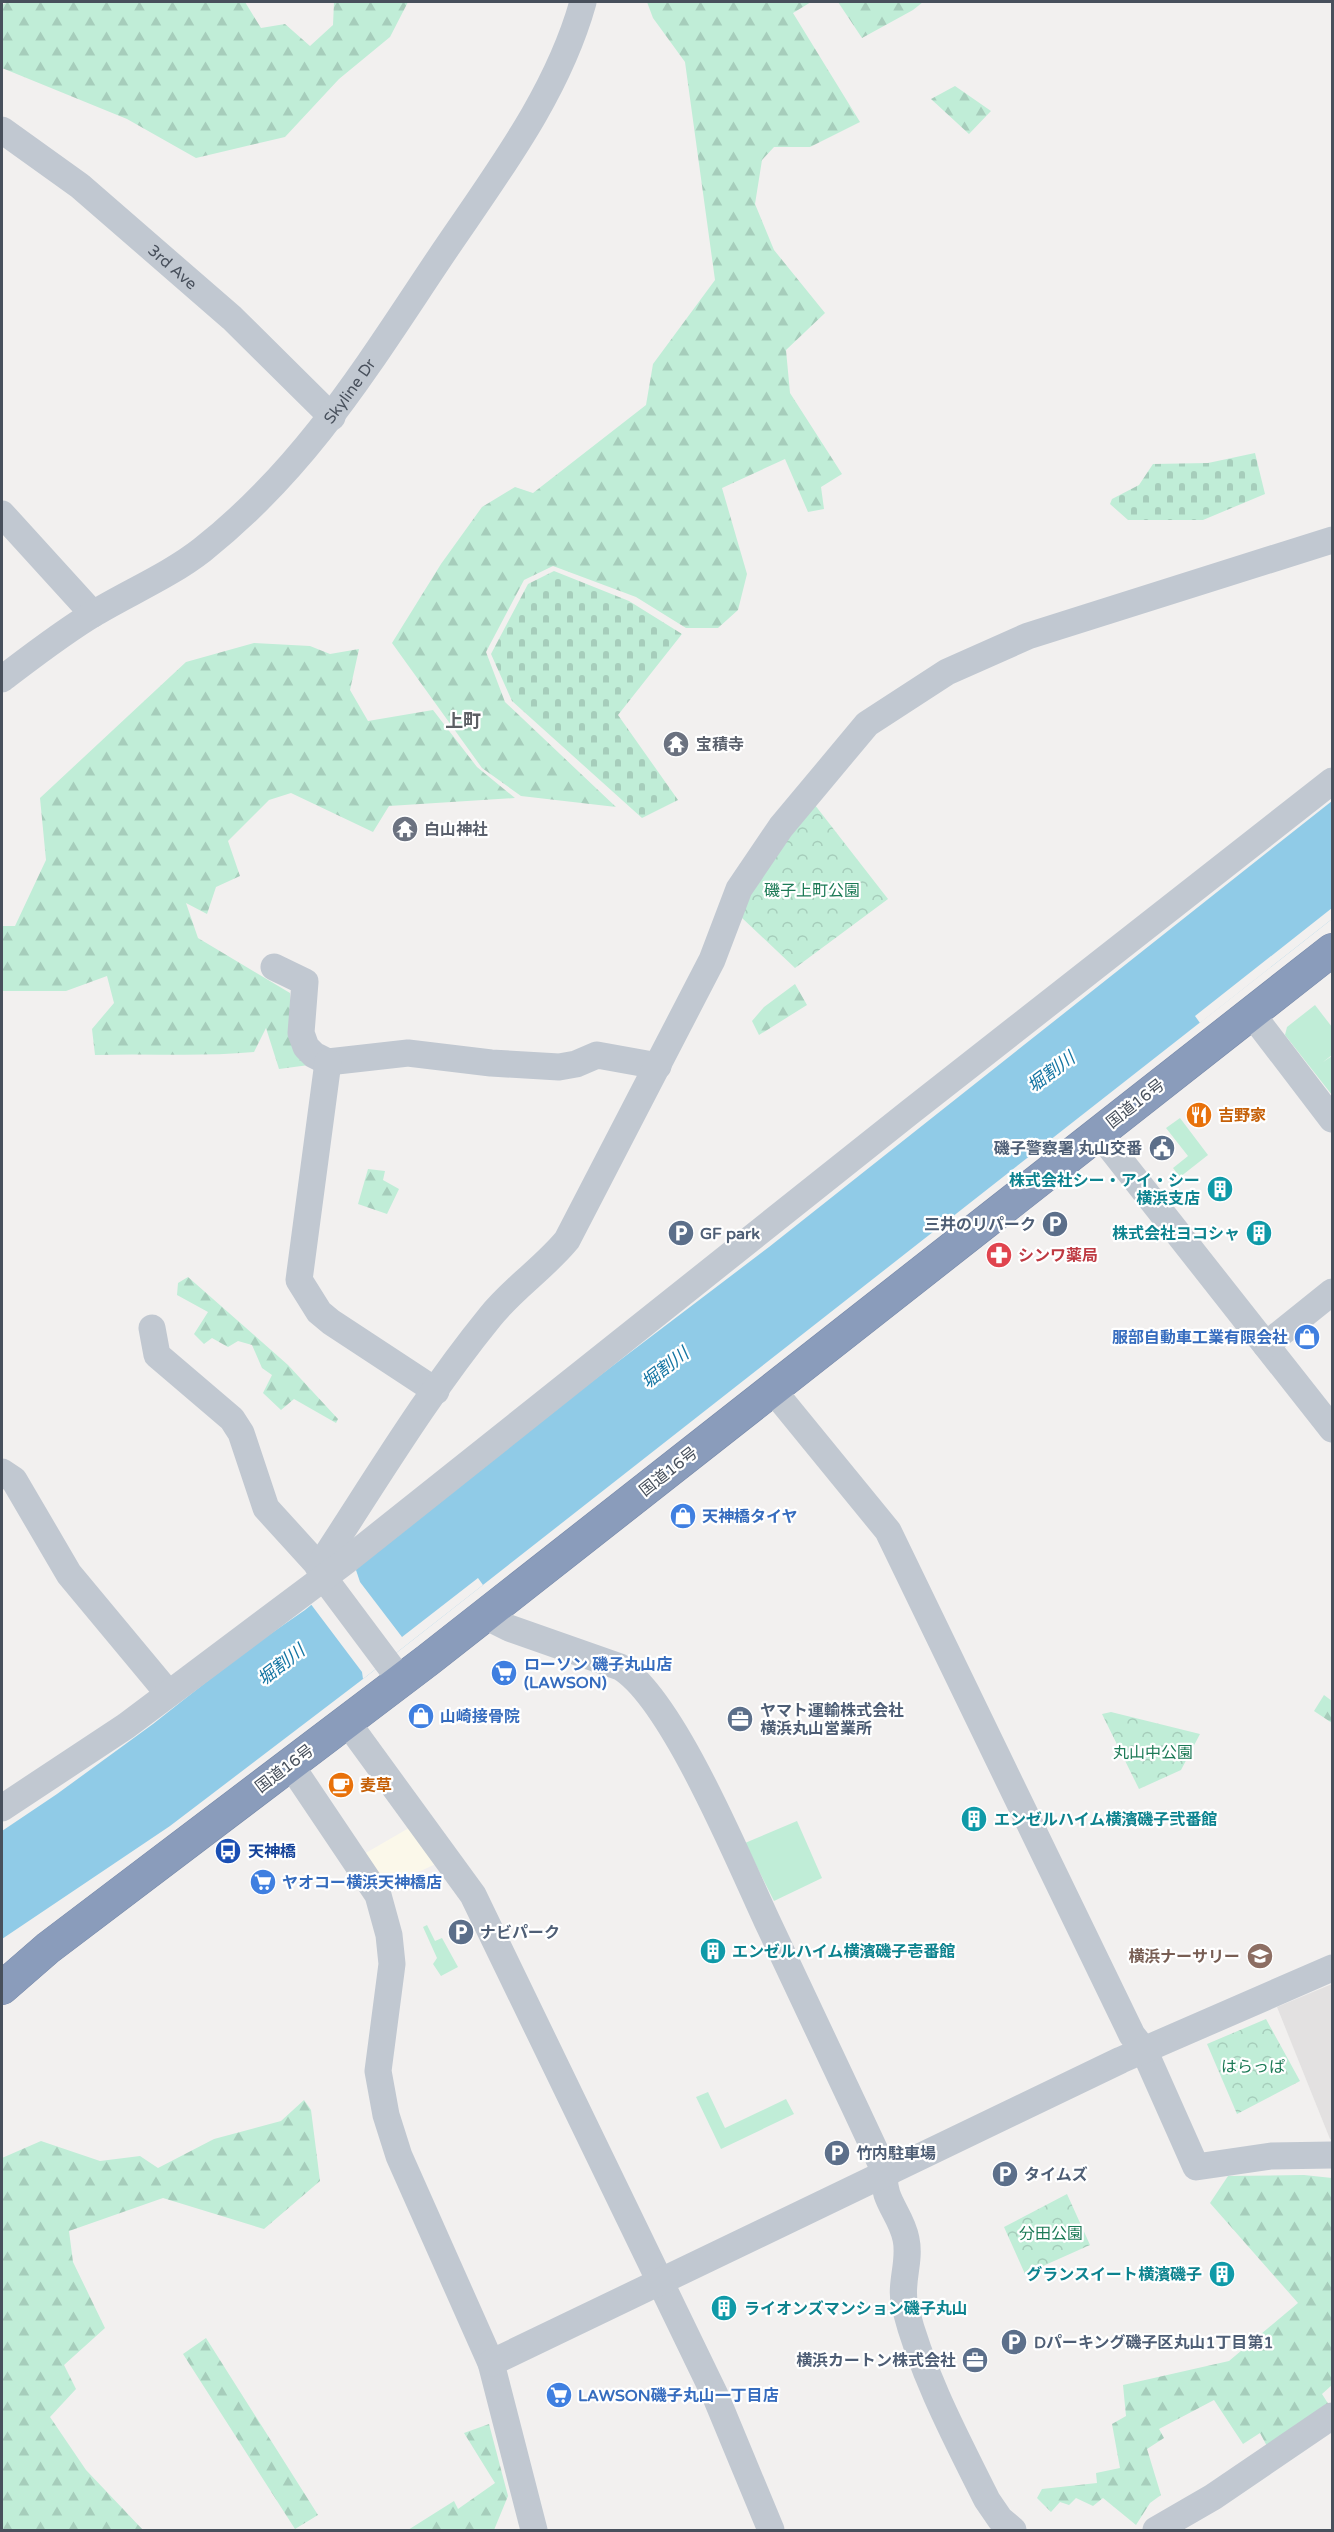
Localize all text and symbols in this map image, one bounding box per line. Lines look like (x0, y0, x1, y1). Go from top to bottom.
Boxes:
street label: 3rd Ave (143, 240, 201, 294)
street label: Skyline Dr (320, 354, 381, 428)
district label: 上町 (445, 710, 481, 732)
temple icon: 宝積寺 (661, 729, 691, 759)
place label: 宝積寺 (696, 735, 744, 755)
temple icon: 白山神社 (390, 814, 420, 844)
place label: 白山神社 (424, 820, 488, 840)
park label: 磯子上町公園 (764, 881, 860, 901)
water label: 堀割川 (1023, 1046, 1081, 1097)
street label: 国道16号 (1103, 1075, 1169, 1133)
restaurant icon: 吉野家 (1184, 1100, 1214, 1130)
place label: 吉野家 (1218, 1106, 1266, 1126)
public building icon: 磯子警察署 丸山交番 (1147, 1133, 1177, 1163)
place label: 磯子警察署 丸山交番 (994, 1139, 1142, 1159)
place label: 株式会社シー・アイ・シー 横浜支店 (1009, 1171, 1200, 1209)
building icon: 株式会社シー・アイ・シー 横浜支店 (1205, 1174, 1235, 1204)
parking icon: 三井のリパーク (1040, 1209, 1070, 1239)
place label: 三井のリパーク (924, 1215, 1036, 1235)
parking icon: GF park (666, 1218, 696, 1248)
building icon: 株式会社ヨコシャ (1244, 1218, 1274, 1248)
place label: GF park (700, 1224, 760, 1244)
place label: 株式会社ヨコシャ (1112, 1224, 1240, 1244)
pharmacy icon: シンワ薬局 (984, 1240, 1014, 1270)
place label: シンワ薬局 (1018, 1246, 1098, 1266)
shop icon: 服部自動車工業有限会社 (1292, 1322, 1322, 1352)
place label: 服部自動車工業有限会社 (1112, 1328, 1288, 1348)
water label: 堀割川 (637, 1341, 695, 1393)
street label: 国道16号 (636, 1443, 702, 1501)
shop icon: 天神橋タイヤ (668, 1501, 698, 1531)
place label: 天神橋タイヤ (702, 1507, 798, 1527)
water label: 堀割川 (253, 1638, 311, 1690)
place label: ローソン 磯子丸山店 (LAWSON) (524, 1655, 672, 1693)
supermarket icon: ローソン 磯子丸山店 (LAWSON) (489, 1658, 519, 1688)
shop icon: 山崎接骨院 (406, 1701, 436, 1731)
place label: ヤマト運輸株式会社 横浜丸山営業所 (760, 1701, 904, 1739)
office icon: ヤマト運輸株式会社 横浜丸山営業所 (725, 1704, 755, 1734)
place label: 山崎接骨院 (440, 1707, 520, 1727)
street label: 国道16号 (251, 1740, 318, 1797)
park label: 丸山中公園 (1113, 1743, 1193, 1763)
cafe icon: 麦草 (326, 1770, 356, 1800)
place label: 麦草 (360, 1776, 392, 1796)
building icon: エンゼルハイム横濱磯子弐番館 (959, 1804, 989, 1834)
place label: エンゼルハイム横濱磯子弐番館 (994, 1810, 1217, 1830)
bus stop icon: 天神橋 (213, 1836, 243, 1866)
place label: 天神橋 (248, 1842, 296, 1862)
supermarket icon: ヤオコー横浜天神橋店 (248, 1867, 278, 1897)
place label: ヤオコー横浜天神橋店 (282, 1873, 442, 1893)
parking icon: ナビパーク (446, 1917, 476, 1947)
place label: ナビパーク (480, 1923, 560, 1943)
building icon: エンゼルハイム横濱磯子壱番館 (698, 1936, 728, 1966)
school or university icon: 横浜ナーサリー (1245, 1941, 1275, 1971)
place label: エンゼルハイム横濱磯子壱番館 (732, 1942, 955, 1962)
place label: 横浜ナーサリー (1128, 1947, 1240, 1967)
park label: はらっぱ (1221, 2057, 1285, 2077)
parking icon: 竹内駐車場 (822, 2138, 852, 2168)
place label: 竹内駐車場 (856, 2144, 936, 2164)
parking icon: タイムズ (990, 2159, 1020, 2189)
place label: タイムズ (1024, 2165, 1088, 2185)
park label: 分田公園 (1019, 2224, 1083, 2244)
building icon: グランスイート横濱磯子 (1207, 2259, 1237, 2289)
place label: グランスイート横濱磯子 (1026, 2265, 1202, 2285)
building icon: ライオンズマンション磯子丸山 (709, 2293, 739, 2323)
place label: ライオンズマンション磯子丸山 (744, 2299, 968, 2319)
parking icon: Dパーキング磯子区丸山1丁目第1 (999, 2327, 1029, 2357)
place label: Dパーキング磯子区丸山1丁目第1 (1034, 2333, 1274, 2353)
office icon: 横浜カートン株式会社 (960, 2345, 990, 2375)
place label: 横浜カートン株式会社 (796, 2351, 956, 2371)
supermarket icon: LAWSON磯子丸山一丁目店 (544, 2380, 574, 2410)
place label: LAWSON磯子丸山一丁目店 (578, 2386, 779, 2406)

